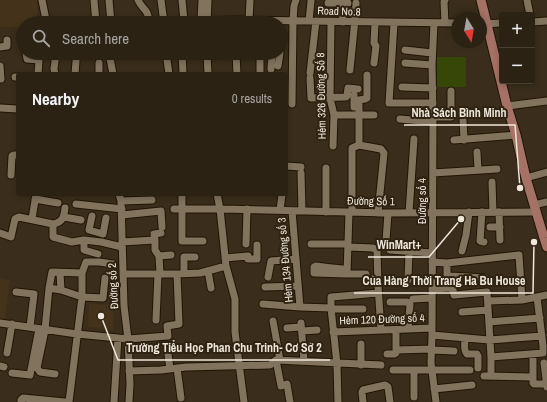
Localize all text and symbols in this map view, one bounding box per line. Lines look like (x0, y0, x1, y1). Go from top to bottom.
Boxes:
street label: Road No.8 (317, 3, 361, 19)
north arrow (451, 12, 487, 48)
map controls (499, 12, 535, 84)
button: + (499, 12, 535, 48)
search box (16, 16, 288, 60)
icon: search (30, 27, 52, 49)
text: Search here (62, 28, 129, 49)
button: − (499, 48, 535, 84)
street label: Hẻm 326 Đường Số 8 (313, 53, 329, 139)
text: Nearby (32, 87, 79, 110)
text: 0 results (232, 90, 272, 107)
callout: Nhà Sách Bình Minh (404, 101, 515, 125)
text: Nhà Sách Bình Minh (411, 105, 507, 121)
street label: Đường số 4 (415, 178, 429, 224)
street label: Đường Số 1 (347, 194, 395, 208)
street label: Hẻm 134 Đường số 3 (274, 217, 296, 303)
callout: WinMart+ (368, 233, 429, 257)
text: WinMart+ (377, 237, 421, 253)
street label: Đường số 2 (105, 263, 121, 309)
callout: Của Hàng Thời Trang Ha Bu House (354, 269, 533, 293)
text: Của Hàng Thời Trang Ha Bu House (363, 273, 526, 289)
street label: Hẻm 120 Đường số 4 (339, 311, 425, 327)
callout: Trường Tiểu Học Phan Chu Trinh- Cơ Sở 2 (118, 336, 330, 360)
text: Trường Tiểu Học Phan Chu Trinh- Cơ Sở 2 (126, 340, 322, 356)

